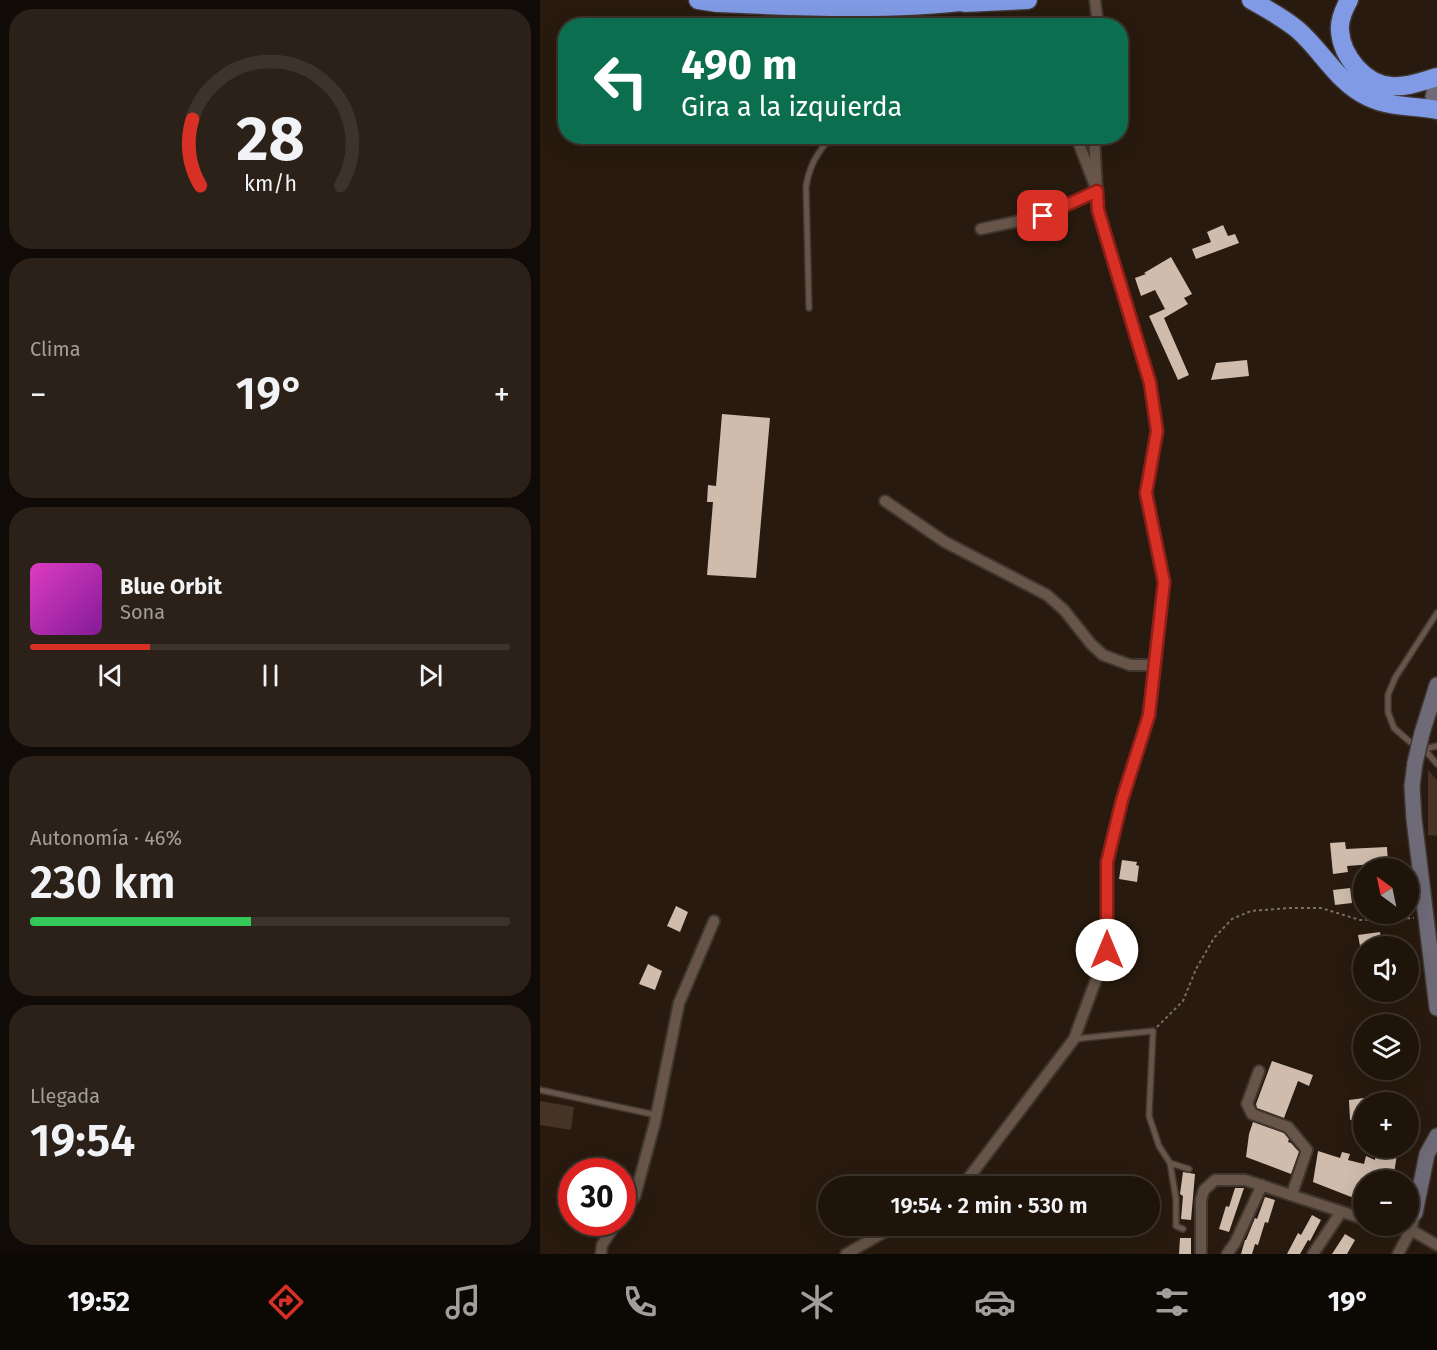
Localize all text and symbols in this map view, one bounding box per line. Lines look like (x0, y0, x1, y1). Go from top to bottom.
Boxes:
text: 490 m (681, 40, 797, 90)
icon: left (582, 42, 660, 120)
text: Gira a la izquierda (681, 91, 902, 123)
text: 28 (236, 102, 304, 177)
text: km/h (243, 171, 297, 197)
pin (1017, 190, 1068, 241)
icon: arrive (1026, 199, 1059, 232)
text: Clima (30, 337, 81, 361)
text: 19° (236, 367, 304, 421)
text: − (30, 375, 47, 415)
text: + (494, 375, 510, 415)
text: Blue Orbit (120, 573, 222, 600)
text: Sona (120, 600, 165, 624)
icon: previous (94, 659, 127, 692)
icon: pause (254, 659, 287, 692)
icon: next (414, 659, 447, 692)
text: Autonomía · 46% (30, 826, 182, 850)
text: 230 km (30, 856, 176, 910)
north arrow (1353, 858, 1419, 924)
map controls (1353, 858, 1419, 1236)
position arrow (1075, 918, 1139, 982)
button: sound (1353, 936, 1419, 1002)
button: layers (1353, 1014, 1419, 1080)
text: Llegada (30, 1084, 100, 1108)
button: + (1353, 1092, 1419, 1158)
text: 19:54 (30, 1114, 135, 1168)
speed limit sign: 30 (558, 1158, 636, 1236)
button: − (1353, 1170, 1419, 1236)
text: 19:54 · 2 min · 530 m (890, 1192, 1088, 1219)
icon: directions (265, 1281, 307, 1323)
icon: music (442, 1281, 484, 1323)
icon: phone (619, 1281, 661, 1323)
icon: climate (796, 1281, 838, 1323)
icon: car (974, 1281, 1016, 1323)
icon: filters (1151, 1281, 1193, 1323)
text: 19:52 (68, 1286, 130, 1318)
text: 19° (1328, 1286, 1369, 1318)

